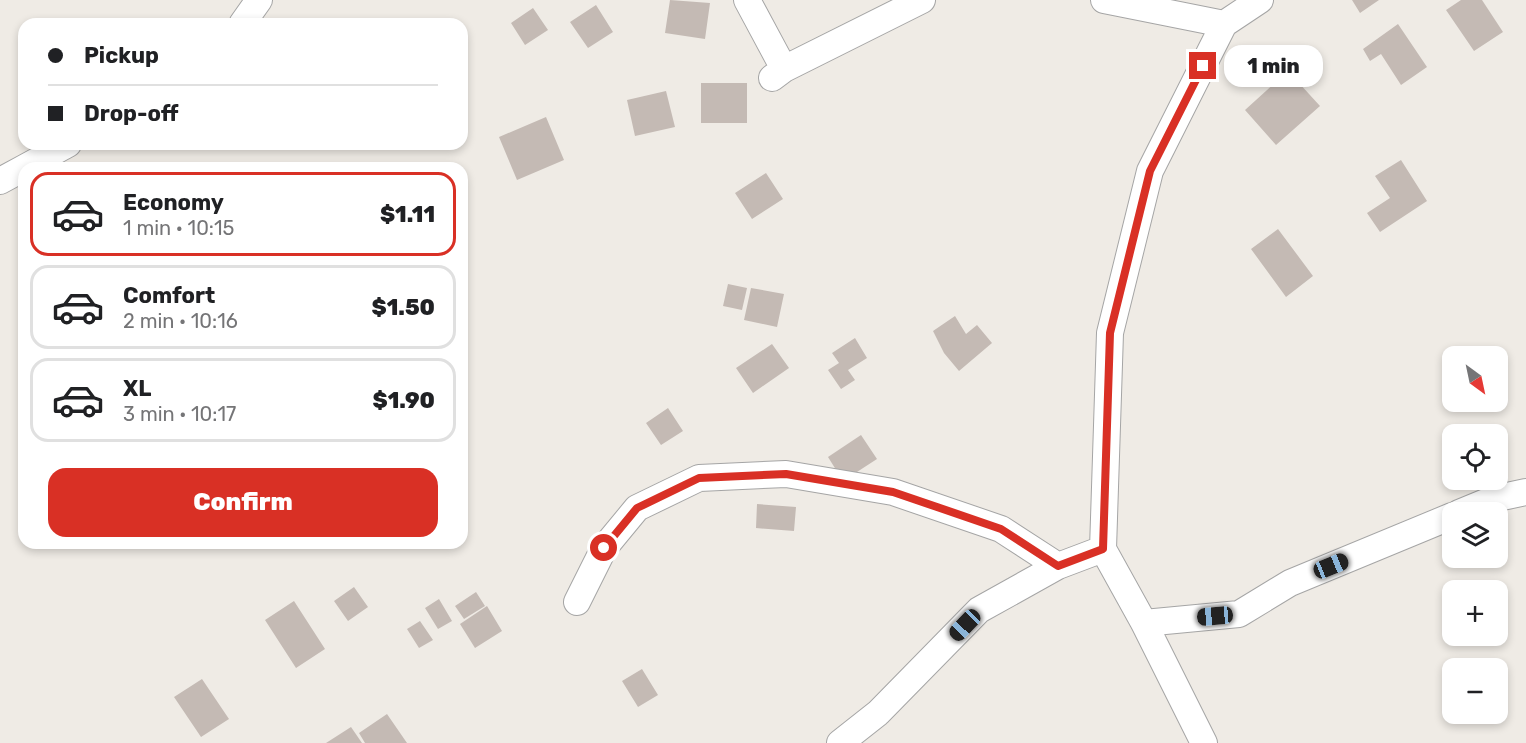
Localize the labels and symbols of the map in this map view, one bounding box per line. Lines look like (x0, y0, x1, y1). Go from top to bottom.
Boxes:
callout: 1 min (1224, 45, 1323, 87)
route end (1189, 52, 1216, 79)
north arrow (1442, 346, 1508, 412)
route start (590, 534, 617, 561)
car (1311, 551, 1351, 581)
car (1196, 605, 1234, 627)
car (946, 606, 984, 644)

